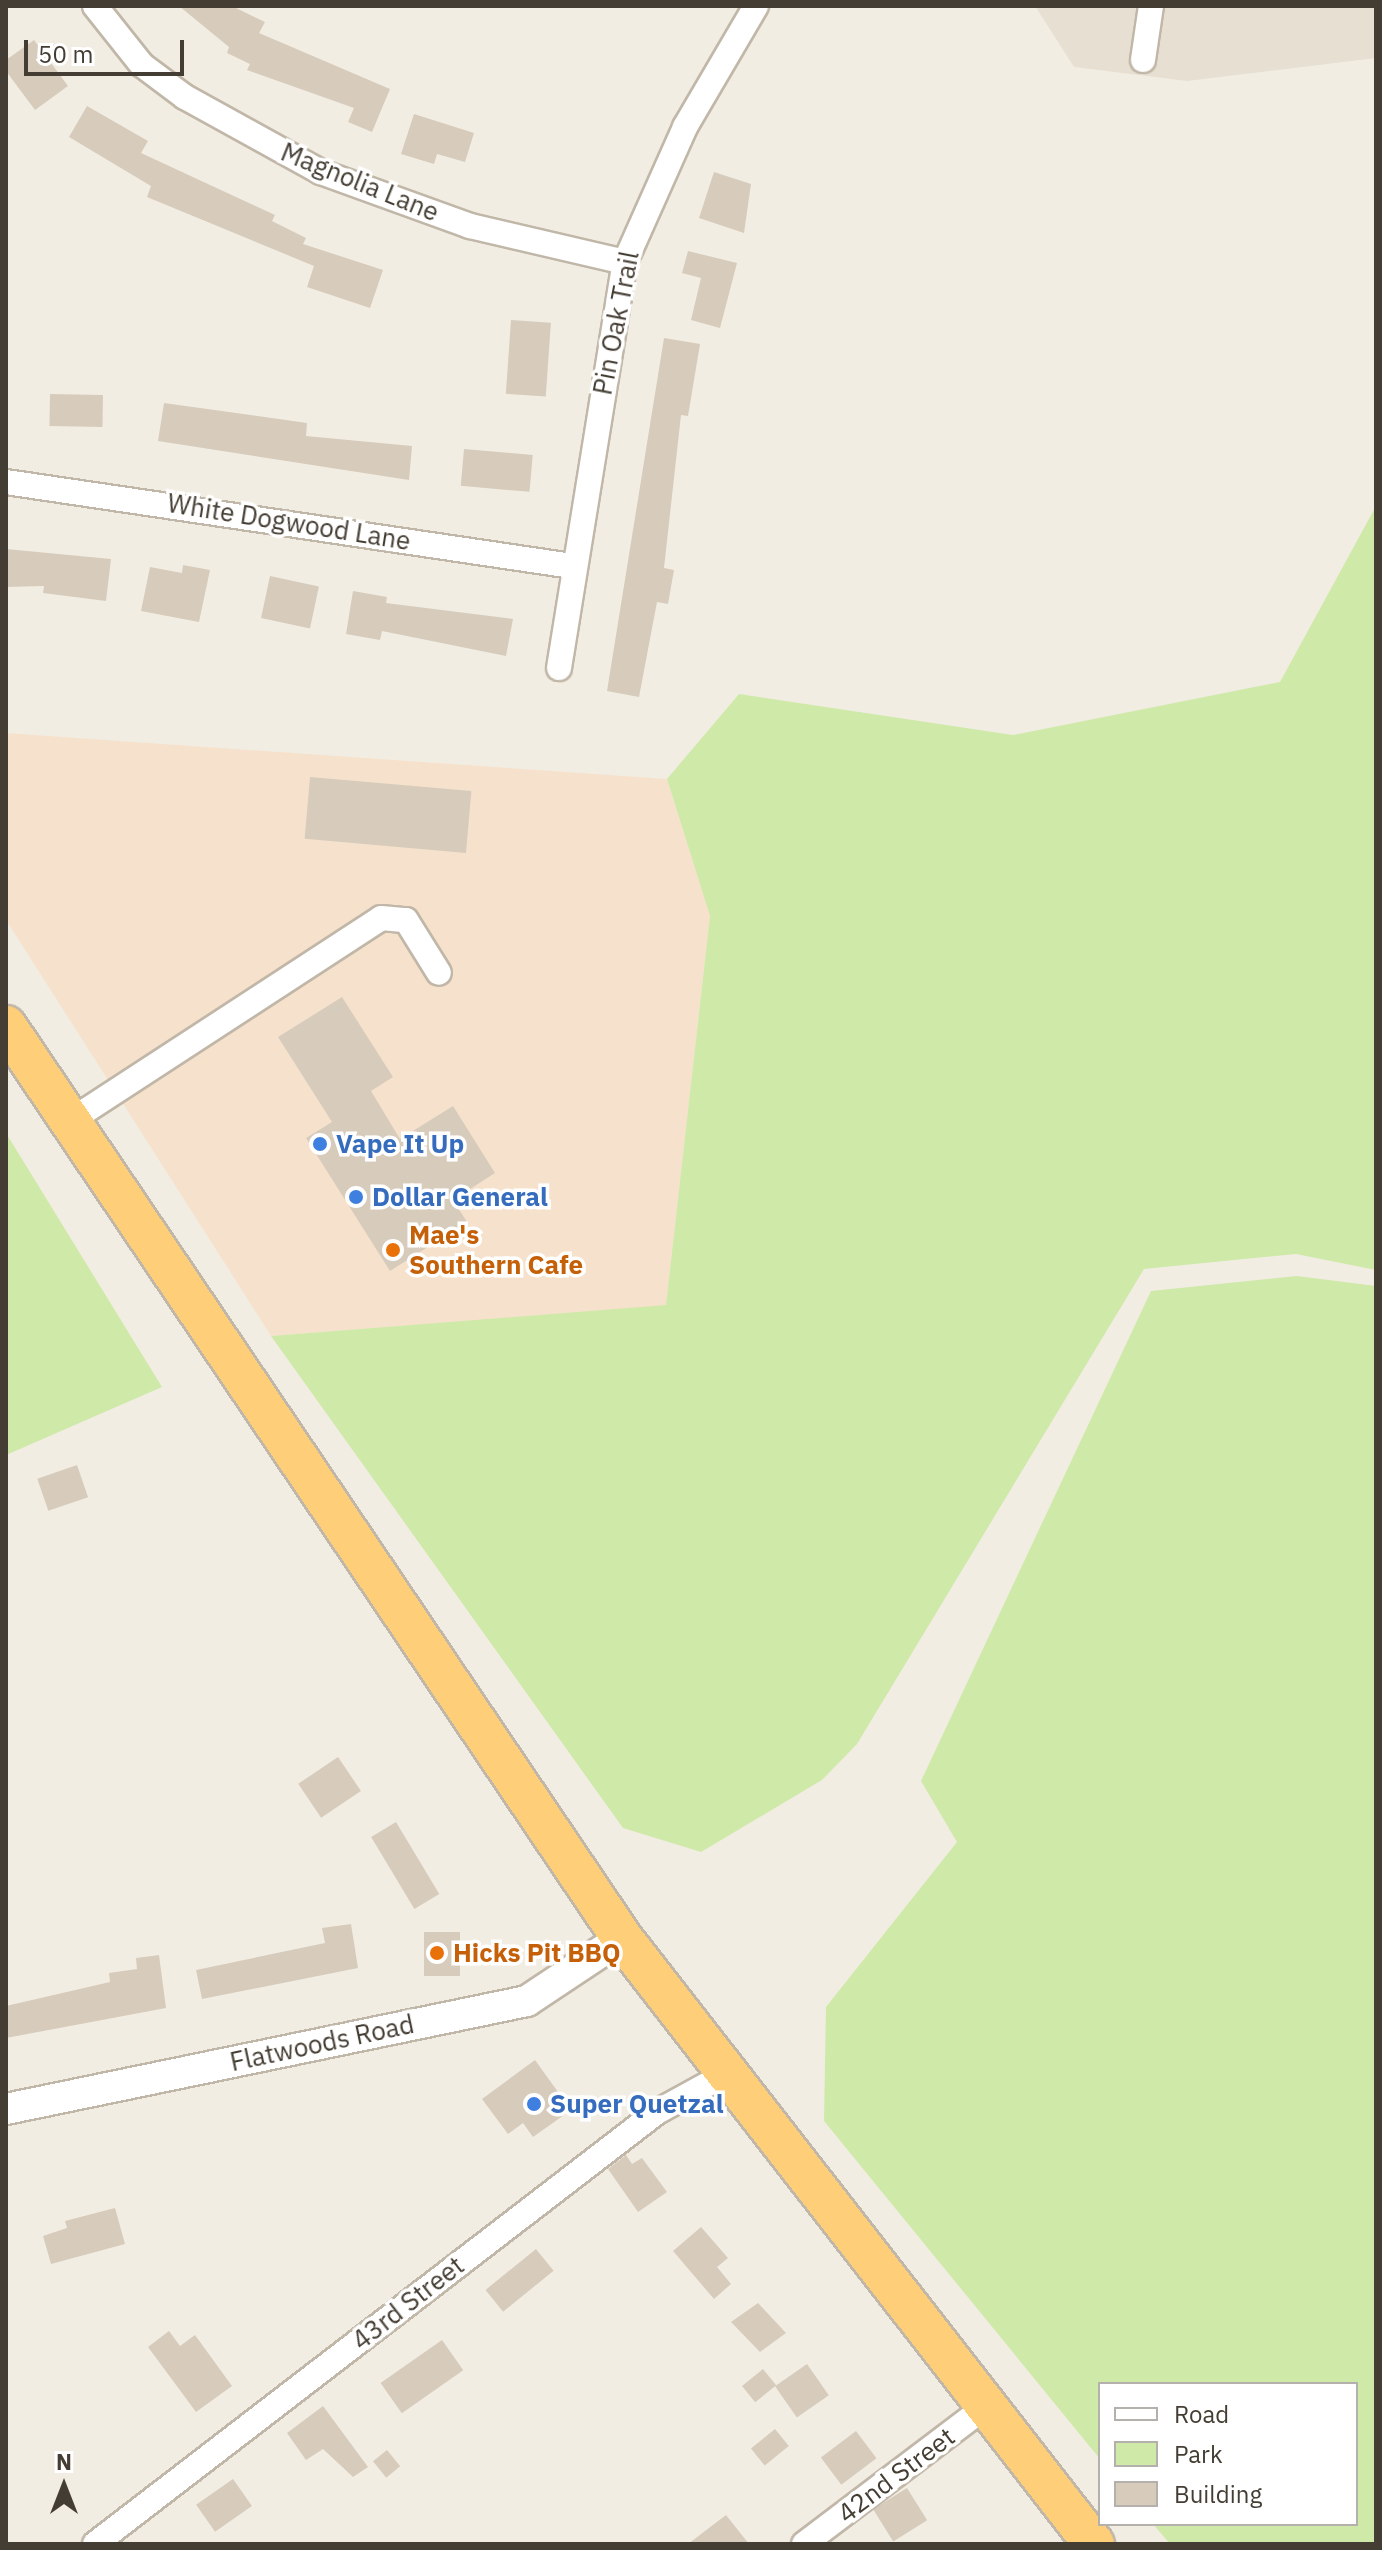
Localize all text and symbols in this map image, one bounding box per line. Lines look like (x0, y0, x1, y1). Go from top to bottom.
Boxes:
scale bar (28, 24, 188, 74)
text: 50 m (38, 38, 93, 70)
street label: Magnolia Lane (276, 136, 444, 228)
street label: Pin Oak Trail (587, 248, 645, 398)
street label: White Dogwood Lane (165, 487, 413, 557)
place label: Vape It Up (336, 1128, 464, 1160)
marker: Vape It Up (311, 1135, 329, 1153)
place label: Dollar General (372, 1181, 548, 1213)
marker: Dollar General (347, 1188, 365, 1206)
place label: Mae's Southern Cafe (409, 1219, 583, 1280)
marker: Mae's Southern Cafe (384, 1241, 402, 1259)
place label: Hicks Pit BBQ (453, 1937, 621, 1969)
marker: Hicks Pit BBQ (428, 1944, 446, 1962)
street label: Flatwoods Road (227, 2008, 417, 2078)
place label: Super Quetzal (550, 2088, 724, 2120)
marker: Super Quetzal (525, 2095, 543, 2113)
street label: 43rd Street (346, 2250, 470, 2356)
legend (1098, 2382, 1358, 2526)
text: Road (1174, 2398, 1229, 2430)
street label: 42nd Street (831, 2421, 961, 2529)
text: Park (1174, 2438, 1223, 2470)
north arrow (24, 2446, 104, 2526)
text: N (56, 2447, 72, 2476)
text: Building (1174, 2478, 1262, 2510)

